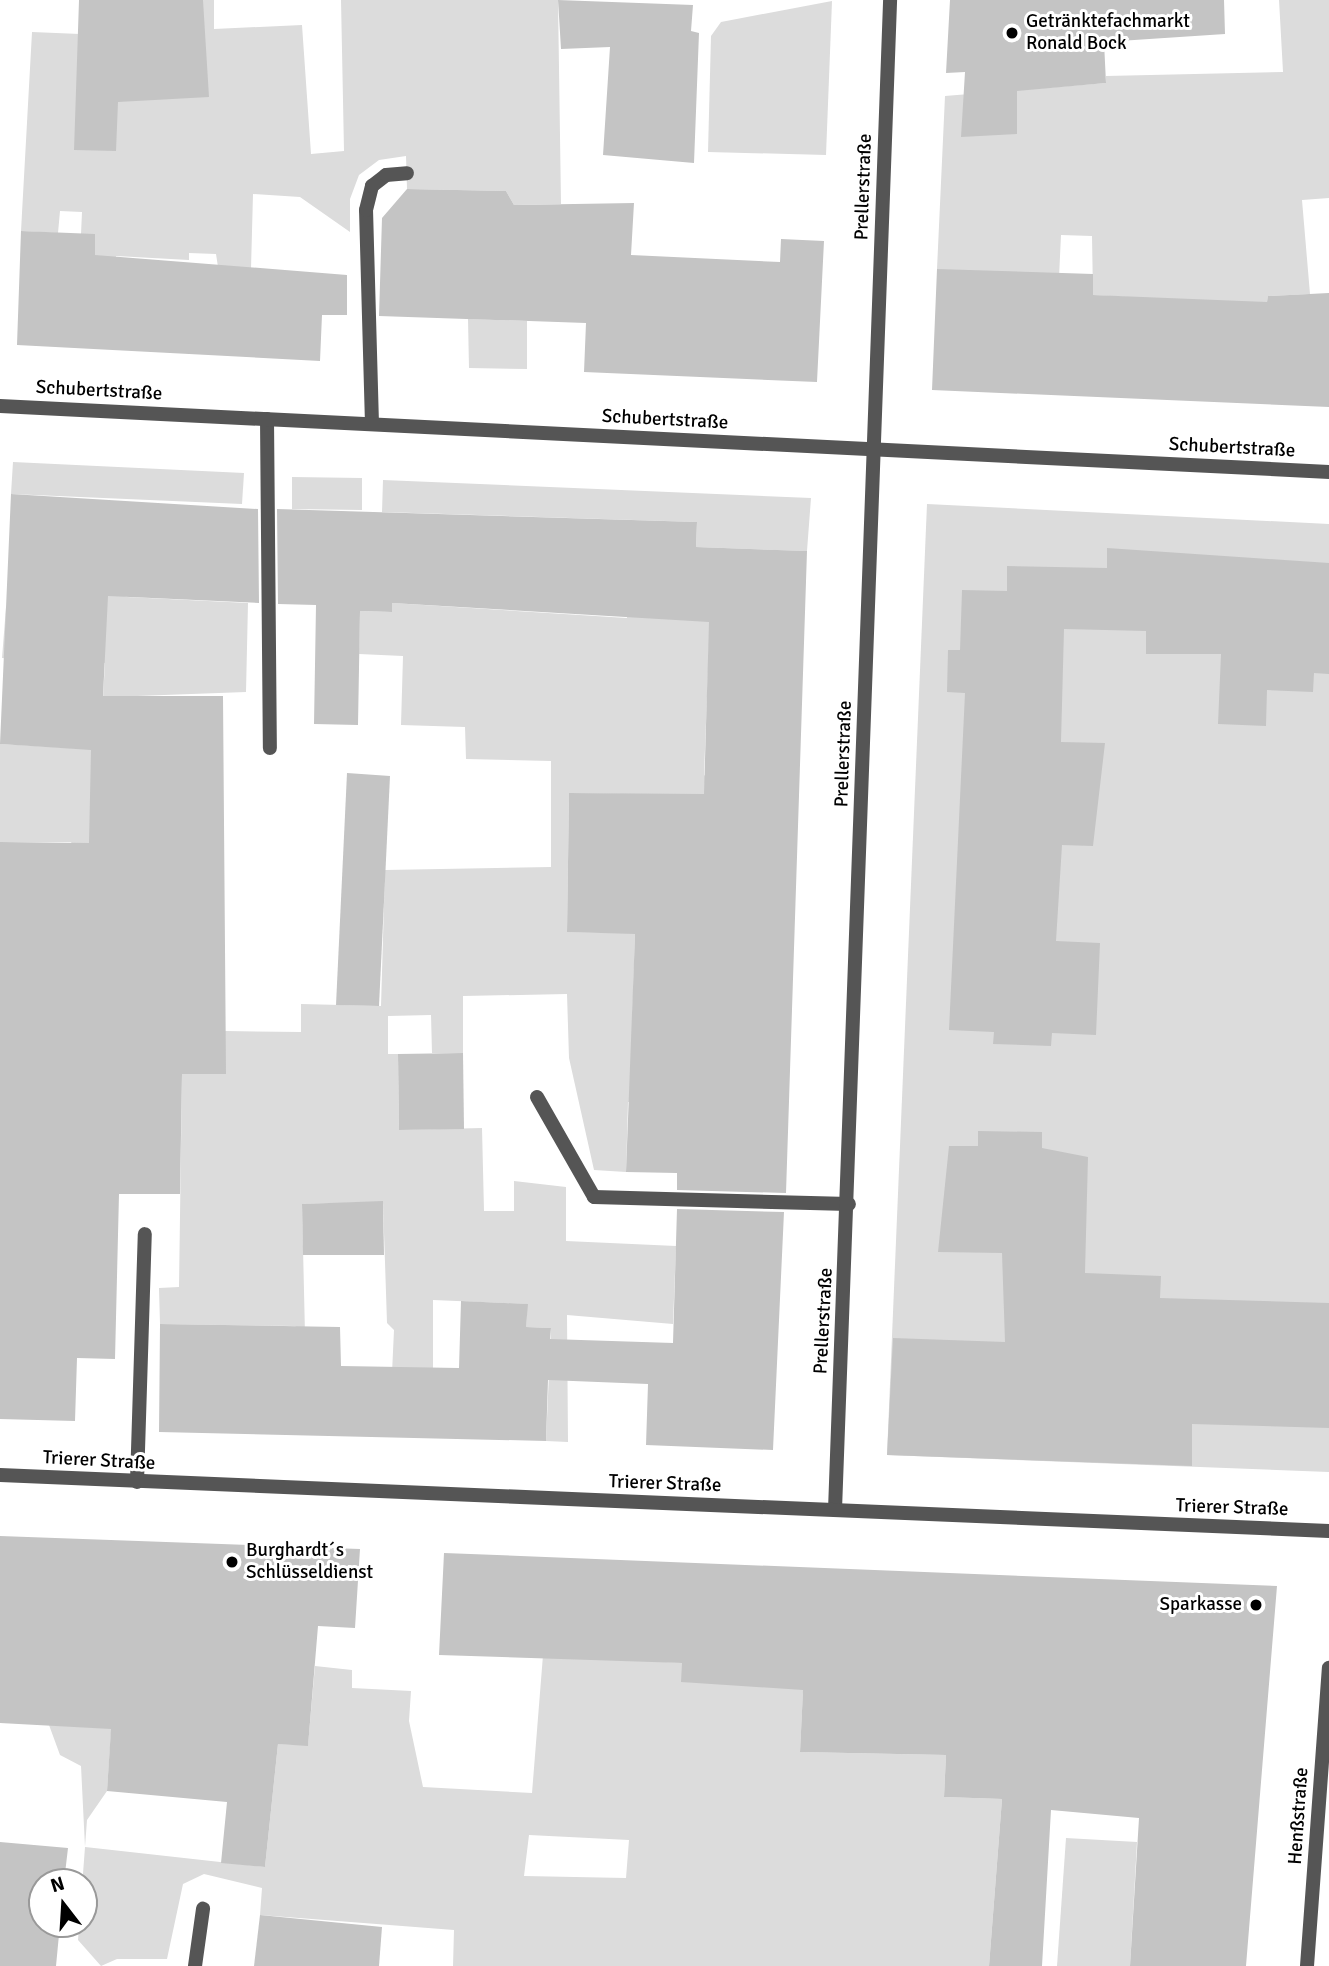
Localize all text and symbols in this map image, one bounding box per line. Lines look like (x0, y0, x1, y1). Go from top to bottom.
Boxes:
place label: Getränktefachmarkt Ronald Bock (1026, 11, 1190, 55)
marker: Getränktefachmarkt Ronald Bock (1004, 25, 1020, 41)
street label: Prellerstraße (851, 133, 877, 241)
street label: Schubertstraße (35, 376, 163, 406)
street label: Schubertstraße (601, 405, 729, 435)
street label: Schubertstraße (1168, 433, 1296, 463)
street label: Prellerstraße (831, 700, 857, 808)
street label: Prellerstraße (810, 1267, 838, 1375)
street label: Trierer Straße (42, 1447, 156, 1475)
street label: Trierer Straße (608, 1471, 722, 1497)
street label: Trierer Straße (1175, 1495, 1289, 1521)
place label: Burghardt´s Schlüsseldienst (246, 1540, 373, 1584)
marker: Burghardt´s Schlüsseldienst (224, 1554, 240, 1570)
place label: Sparkasse (1159, 1594, 1242, 1616)
marker: Sparkasse (1248, 1597, 1264, 1613)
street label: Henßstraße (1284, 1767, 1314, 1865)
north arrow (28, 1868, 98, 1938)
text: N (48, 1871, 67, 1898)

